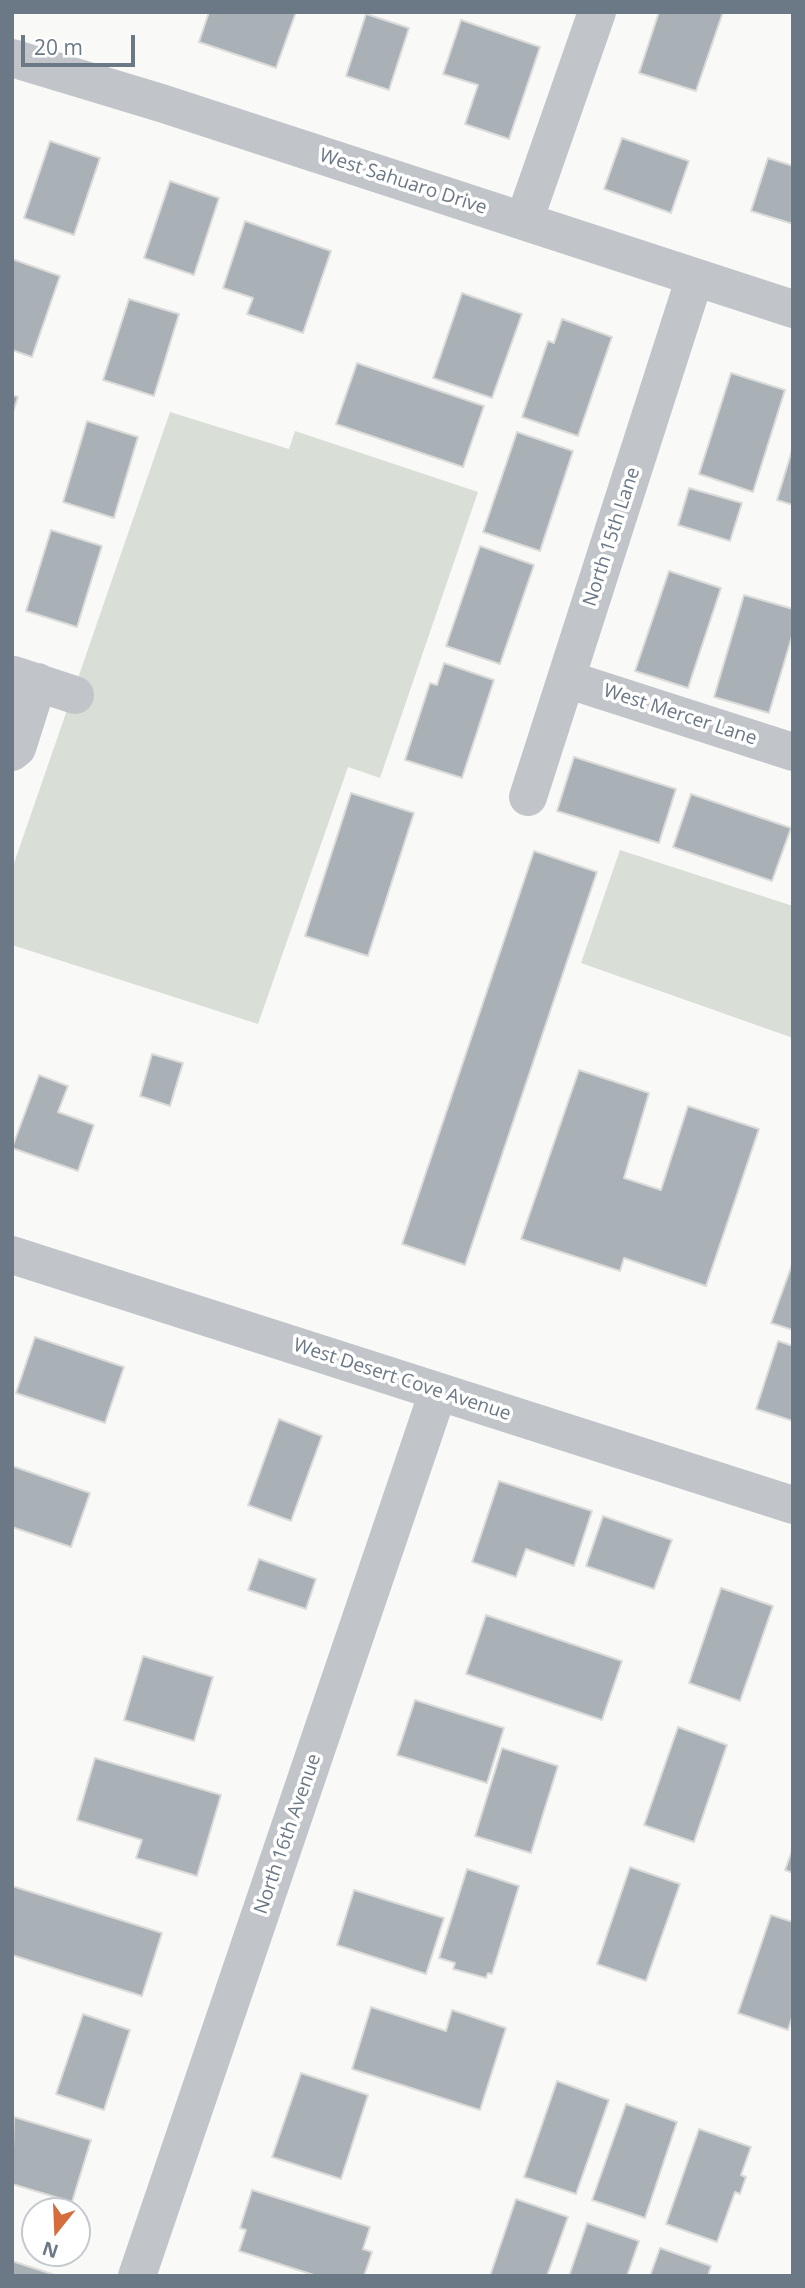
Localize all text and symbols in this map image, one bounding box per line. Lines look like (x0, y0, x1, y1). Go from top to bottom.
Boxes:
scale bar (24, 21, 138, 65)
text: 20 m (34, 33, 83, 61)
street label: West Sahuaro Drive (317, 144, 489, 220)
street label: North 15th Lane (579, 465, 645, 609)
street label: West Mercer Lane (601, 679, 759, 751)
street label: West Desert Cove Avenue (290, 1334, 514, 1426)
street label: North 16th Avenue (250, 1751, 326, 1917)
north arrow (21, 2197, 91, 2267)
text: N (39, 2235, 62, 2265)

